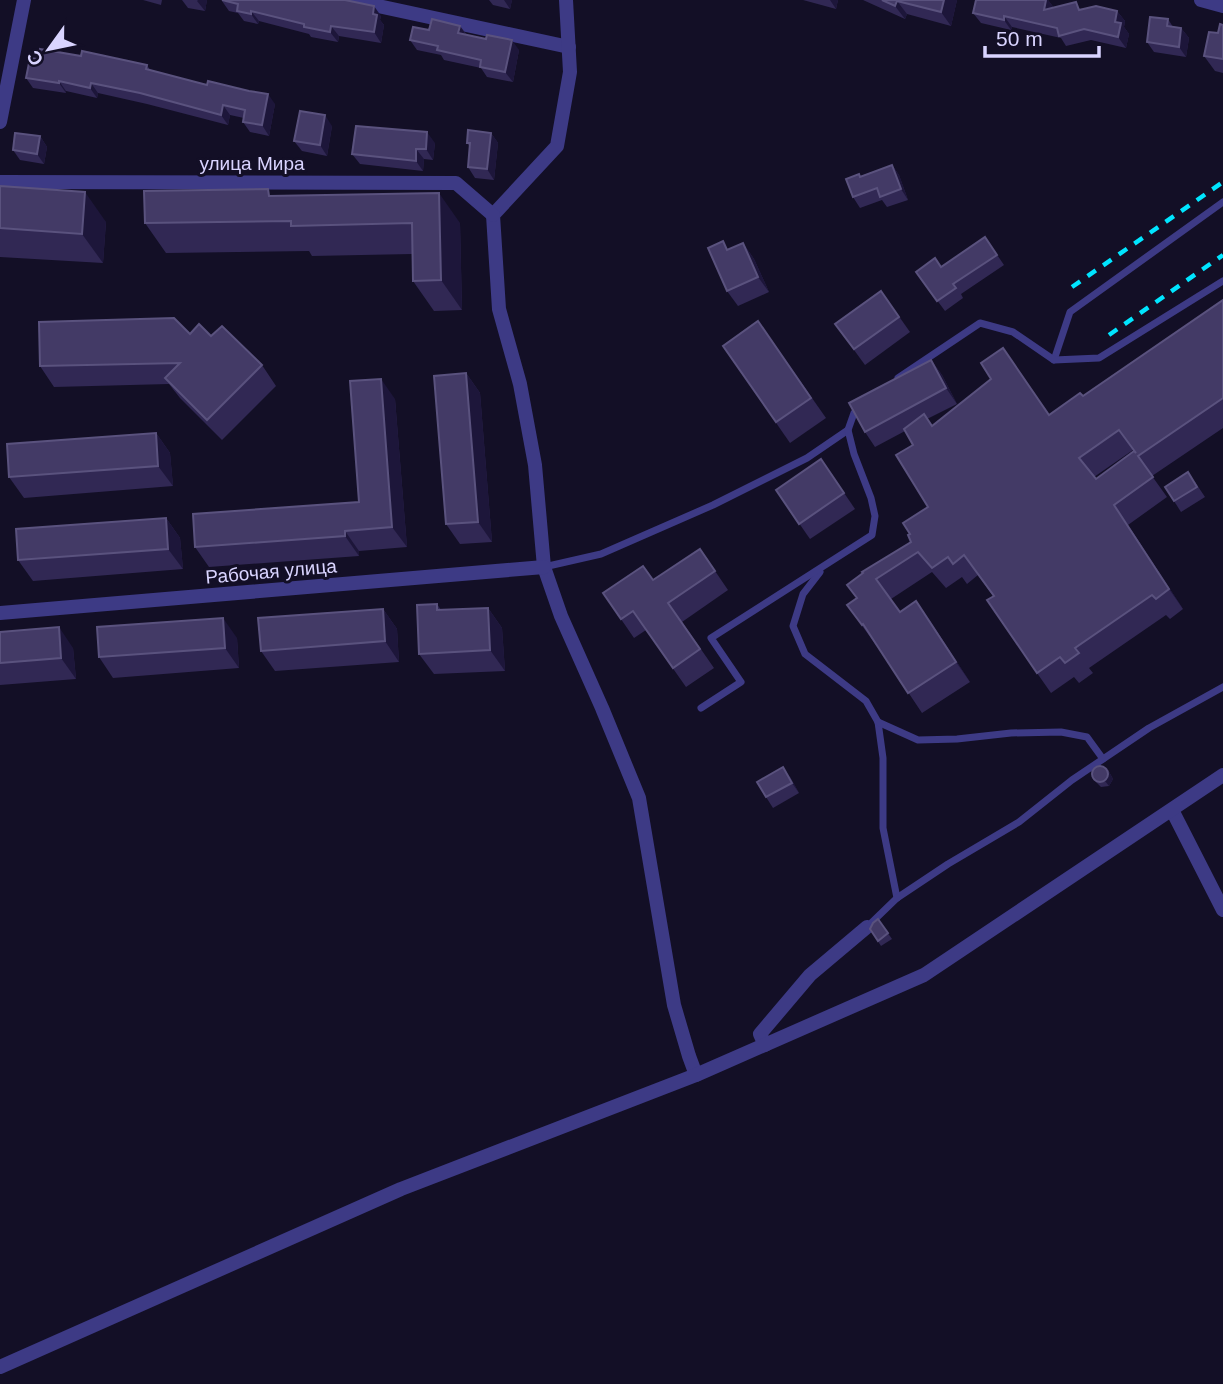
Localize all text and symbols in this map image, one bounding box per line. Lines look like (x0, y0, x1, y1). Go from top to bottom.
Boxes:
north arrow (14, 14, 84, 84)
scale bar (985, 14, 1099, 58)
text: 50 m (996, 27, 1043, 50)
text: С (22, 46, 48, 69)
street label: улица Мира (199, 153, 305, 174)
street label: Рабочая улица (204, 555, 338, 588)

